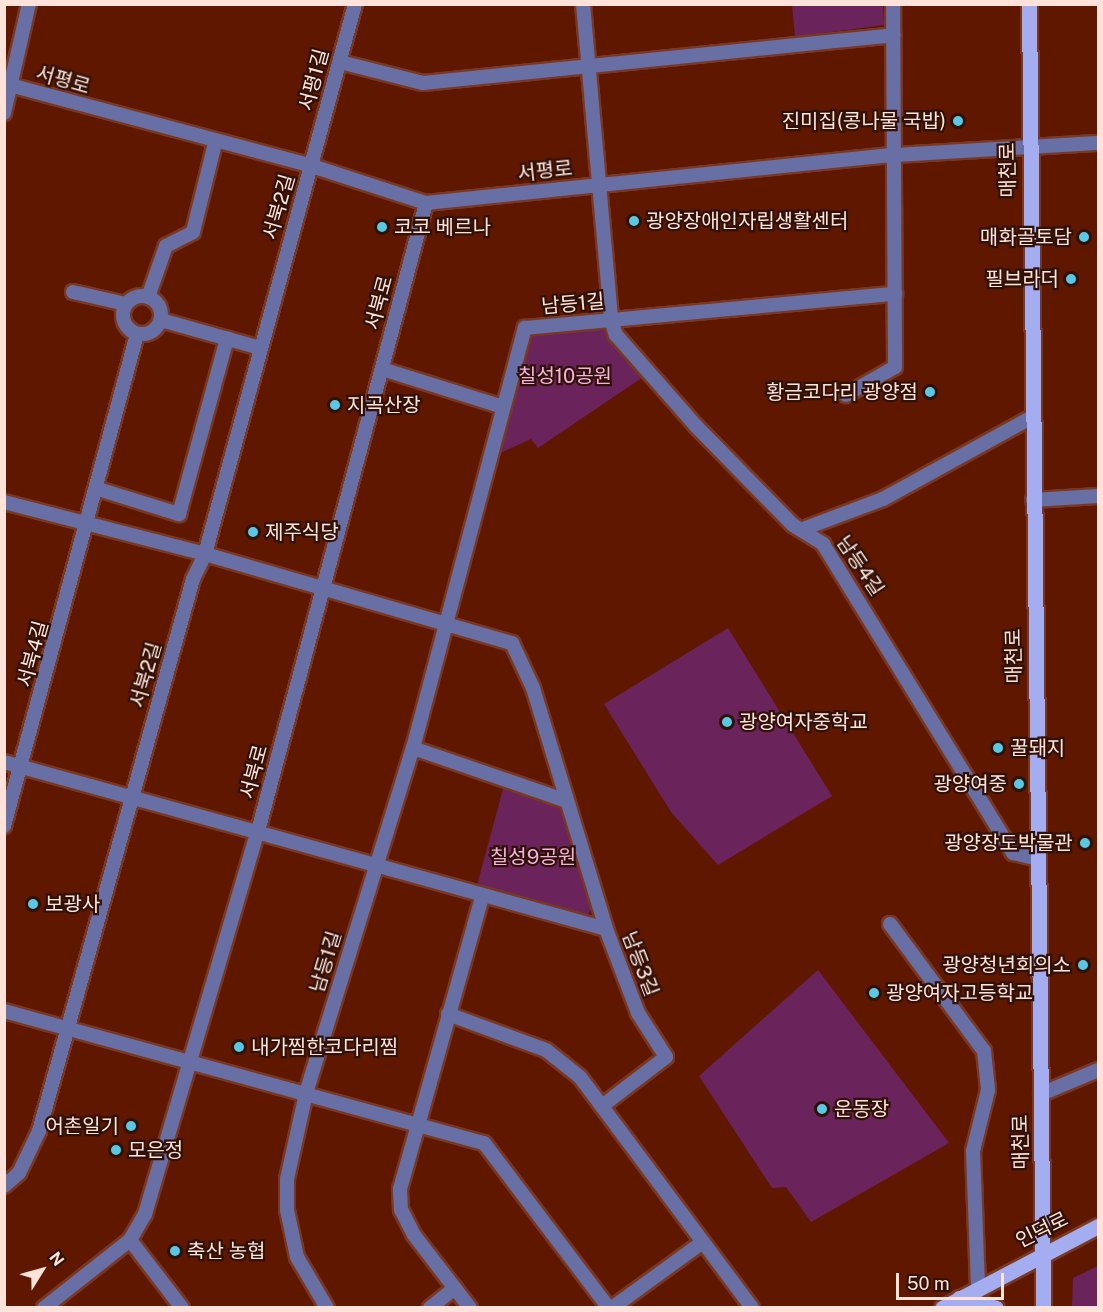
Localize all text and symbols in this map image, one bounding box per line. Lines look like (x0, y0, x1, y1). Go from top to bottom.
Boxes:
street label: 서평1길 (294, 46, 334, 114)
street label: 서평로 (33, 61, 93, 99)
place label: 진미집(콩나물 국밥) (782, 109, 946, 133)
marker: 진미집(콩나물 국밥) (951, 114, 965, 128)
street label: 매천로 (996, 142, 1020, 198)
street label: 서평로 (516, 156, 574, 186)
street label: 서북2길 (258, 171, 300, 243)
place label: 광양장애인자립생활센터 (646, 209, 848, 233)
marker: 광양장애인자립생활센터 (627, 214, 641, 228)
place label: 코코 베르나 (394, 215, 491, 239)
marker: 코코 베르나 (375, 220, 389, 234)
place label: 매화골토담 (980, 225, 1072, 249)
marker: 매화골토담 (1077, 230, 1091, 244)
place label: 필브라더 (985, 267, 1059, 291)
marker: 필브라더 (1064, 272, 1078, 286)
street label: 서북로 (360, 273, 398, 333)
street label: 남등1길 (540, 289, 606, 319)
park label: 칠성10공원 (518, 364, 612, 388)
place label: 황금코다리 광양점 (766, 380, 918, 404)
marker: 황금코다리 광양점 (923, 385, 937, 399)
place label: 지곡산장 (347, 393, 421, 417)
marker: 지곡산장 (328, 398, 342, 412)
place label: 제주식당 (265, 520, 339, 544)
marker: 제주식당 (246, 525, 260, 539)
street label: 남등4길 (831, 531, 889, 601)
street label: 서북4길 (13, 618, 53, 690)
street label: 매천로 (1002, 628, 1026, 684)
street label: 서북2길 (125, 639, 167, 711)
place label: 광양여자중학교 (739, 710, 868, 734)
marker: 광양여자중학교 (720, 715, 734, 729)
place label: 꿀돼지 (1010, 736, 1065, 760)
marker: 꿀돼지 (991, 741, 1005, 755)
street label: 서북로 (235, 742, 273, 802)
place label: 광양여중 (933, 772, 1007, 796)
marker: 광양여중 (1012, 777, 1026, 791)
place label: 광양장도박물관 (944, 831, 1073, 855)
marker: 광양장도박물관 (1078, 836, 1092, 850)
park label: 칠성9공원 (490, 845, 576, 869)
place label: 보광사 (45, 892, 100, 916)
marker: 보광사 (26, 897, 40, 911)
street label: 남등1길 (305, 928, 347, 996)
street label: 남등3길 (617, 928, 663, 1000)
place label: 광양청년회의소 (942, 953, 1071, 977)
marker: 광양청년회의소 (1076, 958, 1090, 972)
place label: 광양여자고등학교 (886, 981, 1033, 1005)
marker: 광양여자고등학교 (867, 986, 881, 1000)
place label: 내가찜한코다리찜 (251, 1035, 398, 1059)
marker: 내가찜한코다리찜 (232, 1040, 246, 1054)
place label: 운동장 (834, 1097, 889, 1121)
marker: 운동장 (815, 1102, 829, 1116)
place label: 어촌일기 (45, 1114, 119, 1138)
street label: 매천로 (1009, 1114, 1033, 1170)
marker: 어촌일기 (124, 1119, 138, 1133)
place label: 모은정 (128, 1138, 183, 1162)
marker: 모은정 (109, 1143, 123, 1157)
street label: 인덕로 (1012, 1207, 1072, 1253)
place label: 축산 농협 (187, 1239, 265, 1263)
north arrow (12, 1240, 72, 1300)
marker: 축산 농협 (168, 1244, 182, 1258)
text: N (45, 1248, 68, 1270)
scale bar (899, 1261, 1007, 1299)
text: 50 m (907, 1273, 950, 1294)

